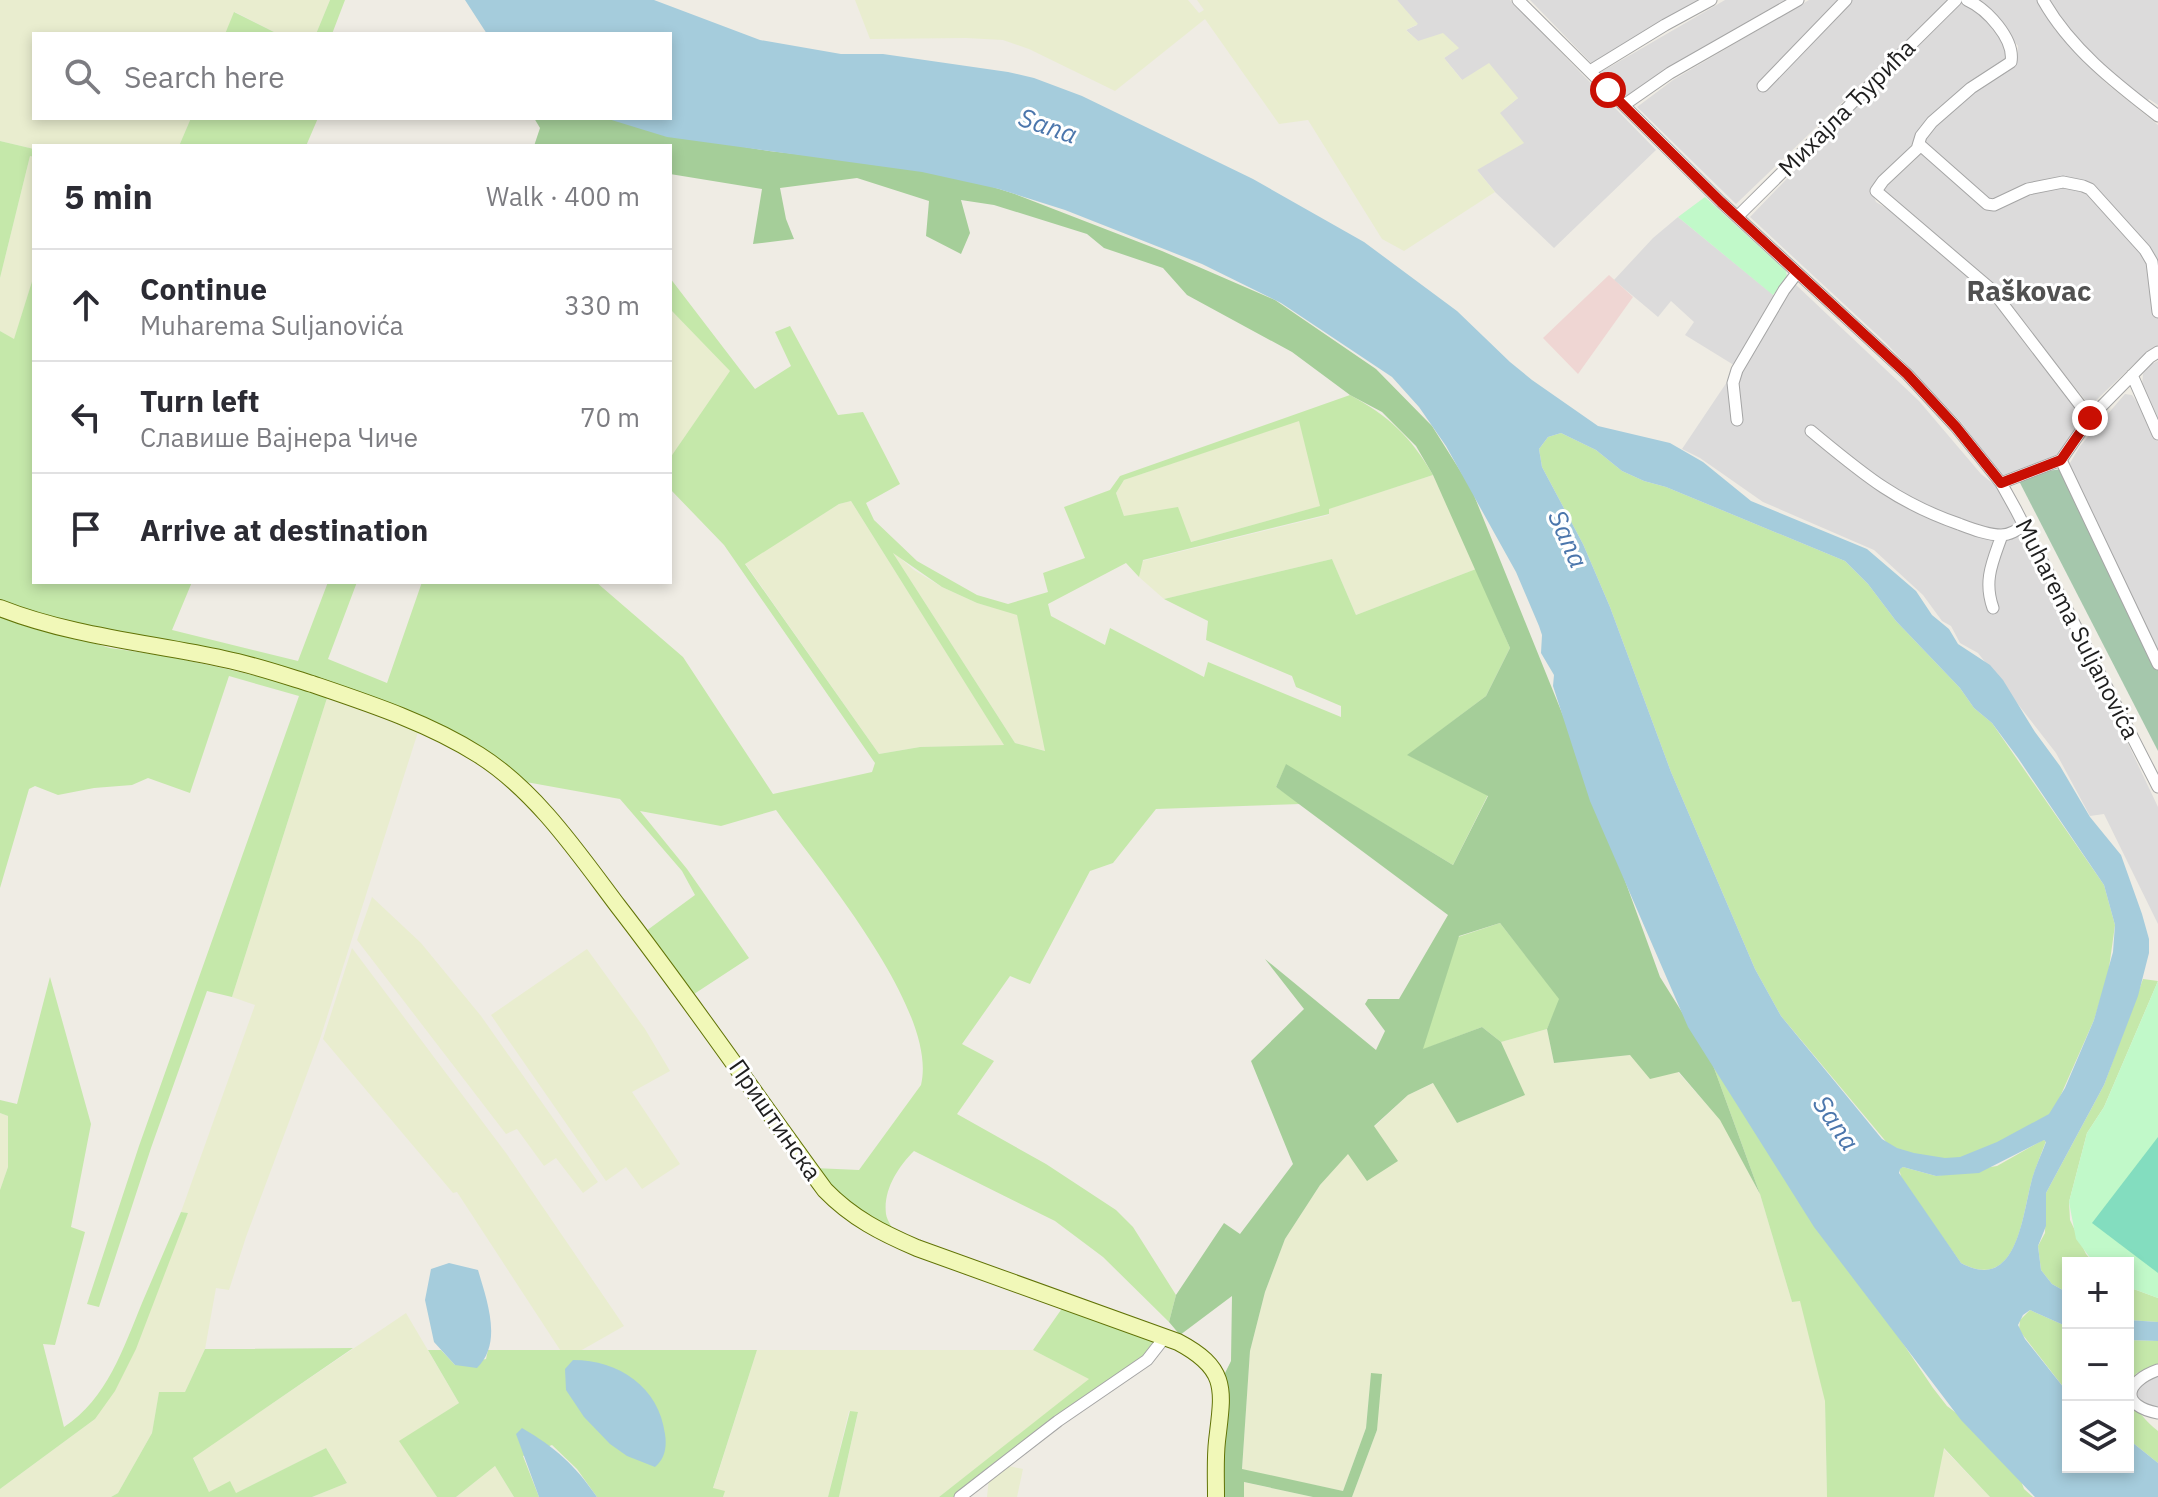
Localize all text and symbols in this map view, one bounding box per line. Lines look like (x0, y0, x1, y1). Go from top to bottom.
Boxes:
search box (32, 32, 672, 120)
street label: Михајла Ђурића (1771, 32, 1922, 183)
icon: search (60, 54, 104, 98)
text: Search here (124, 57, 285, 96)
route start (1590, 72, 1626, 108)
water label: Sana (1014, 99, 1082, 151)
text: 5 min (64, 174, 153, 218)
text: Walk · 400 m (486, 179, 640, 213)
text: Continue (140, 269, 267, 308)
district label: Raškovac (1967, 272, 2091, 309)
icon: ahead (64, 283, 108, 327)
text: 330 m (564, 288, 640, 322)
text: Muharema Suljanovića (140, 308, 404, 342)
text: Turn left (140, 381, 259, 420)
icon: left (64, 395, 108, 439)
text: 70 m (580, 400, 640, 434)
route end (2072, 400, 2108, 436)
text: Славише Вајнера Чиче (140, 420, 418, 454)
water label: Sana (1541, 504, 1597, 573)
icon: arrive (64, 507, 108, 551)
text: Arrive at destination (140, 510, 428, 549)
street label: Muharema Suljanovića (2008, 513, 2147, 744)
street label: Приштинска (722, 1052, 830, 1187)
water label: Sana (1806, 1088, 1868, 1157)
map controls (2062, 1257, 2134, 1473)
button: + (2062, 1257, 2134, 1329)
button: − (2062, 1329, 2134, 1401)
button: layers (2062, 1401, 2134, 1473)

